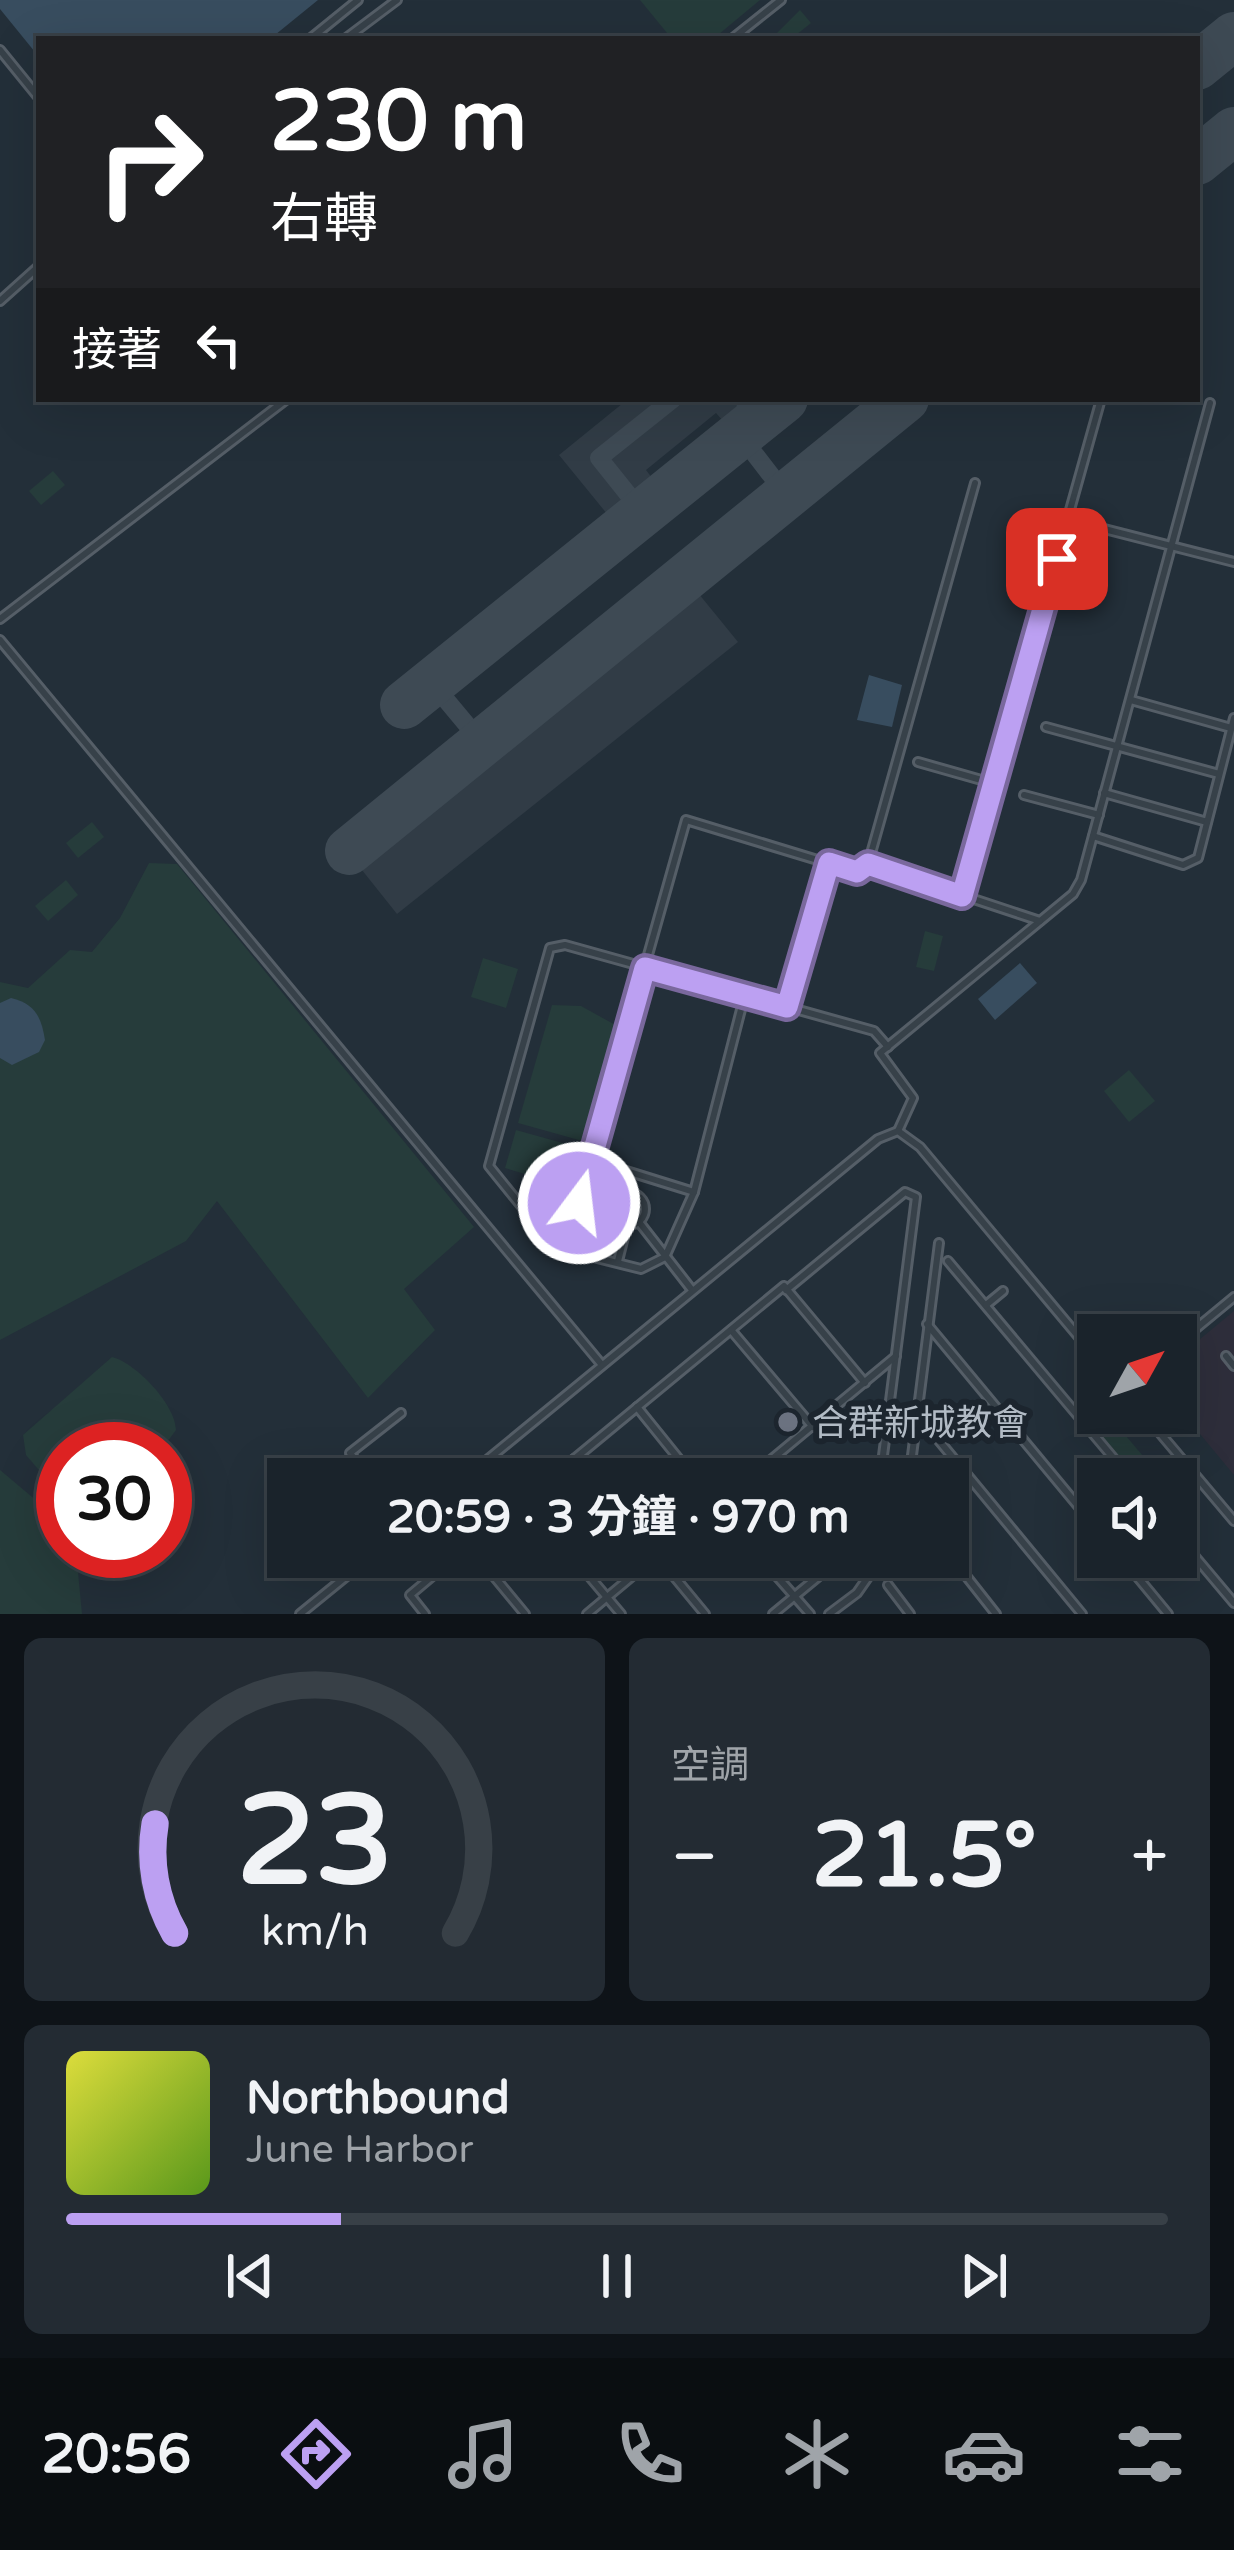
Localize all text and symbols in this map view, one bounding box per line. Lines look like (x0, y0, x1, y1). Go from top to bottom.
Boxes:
text: 230 m (270, 72, 527, 173)
icon: right (72, 84, 228, 240)
text: 右轉 (270, 187, 378, 252)
icon: left (186, 312, 252, 378)
text: 接著 (72, 324, 162, 378)
pin (1006, 508, 1108, 610)
icon: arrive (1024, 526, 1090, 592)
position arrow (516, 1140, 642, 1266)
north arrow (1077, 1314, 1197, 1434)
map controls (1077, 1314, 1197, 1578)
place label: 合群新城教會 (812, 1402, 1028, 1445)
marker: 合群新城教會 (775, 1409, 801, 1435)
speed limit sign: 30 (36, 1422, 192, 1578)
button: sound (1077, 1458, 1197, 1578)
text: 20:59 · 3 分鐘 · 970 m (387, 1491, 849, 1545)
text: 空調 (671, 1742, 749, 1789)
text: 23 (236, 1767, 393, 1918)
text: 21.5° (812, 1802, 1037, 1911)
text: − (671, 1817, 718, 1897)
text: + (1131, 1817, 1168, 1897)
text: km/h (261, 1905, 368, 1956)
text: Northbound (246, 2072, 510, 2126)
text: June Harbor (246, 2126, 473, 2173)
icon: previous (217, 2243, 283, 2309)
icon: pause (584, 2243, 650, 2309)
icon: next (951, 2243, 1017, 2309)
icon: directions (274, 2412, 358, 2496)
icon: music (441, 2412, 525, 2496)
icon: phone (608, 2412, 692, 2496)
icon: climate (775, 2412, 859, 2496)
icon: car (942, 2412, 1026, 2496)
icon: filters (1108, 2412, 1192, 2496)
text: 20:56 (41, 2422, 191, 2487)

